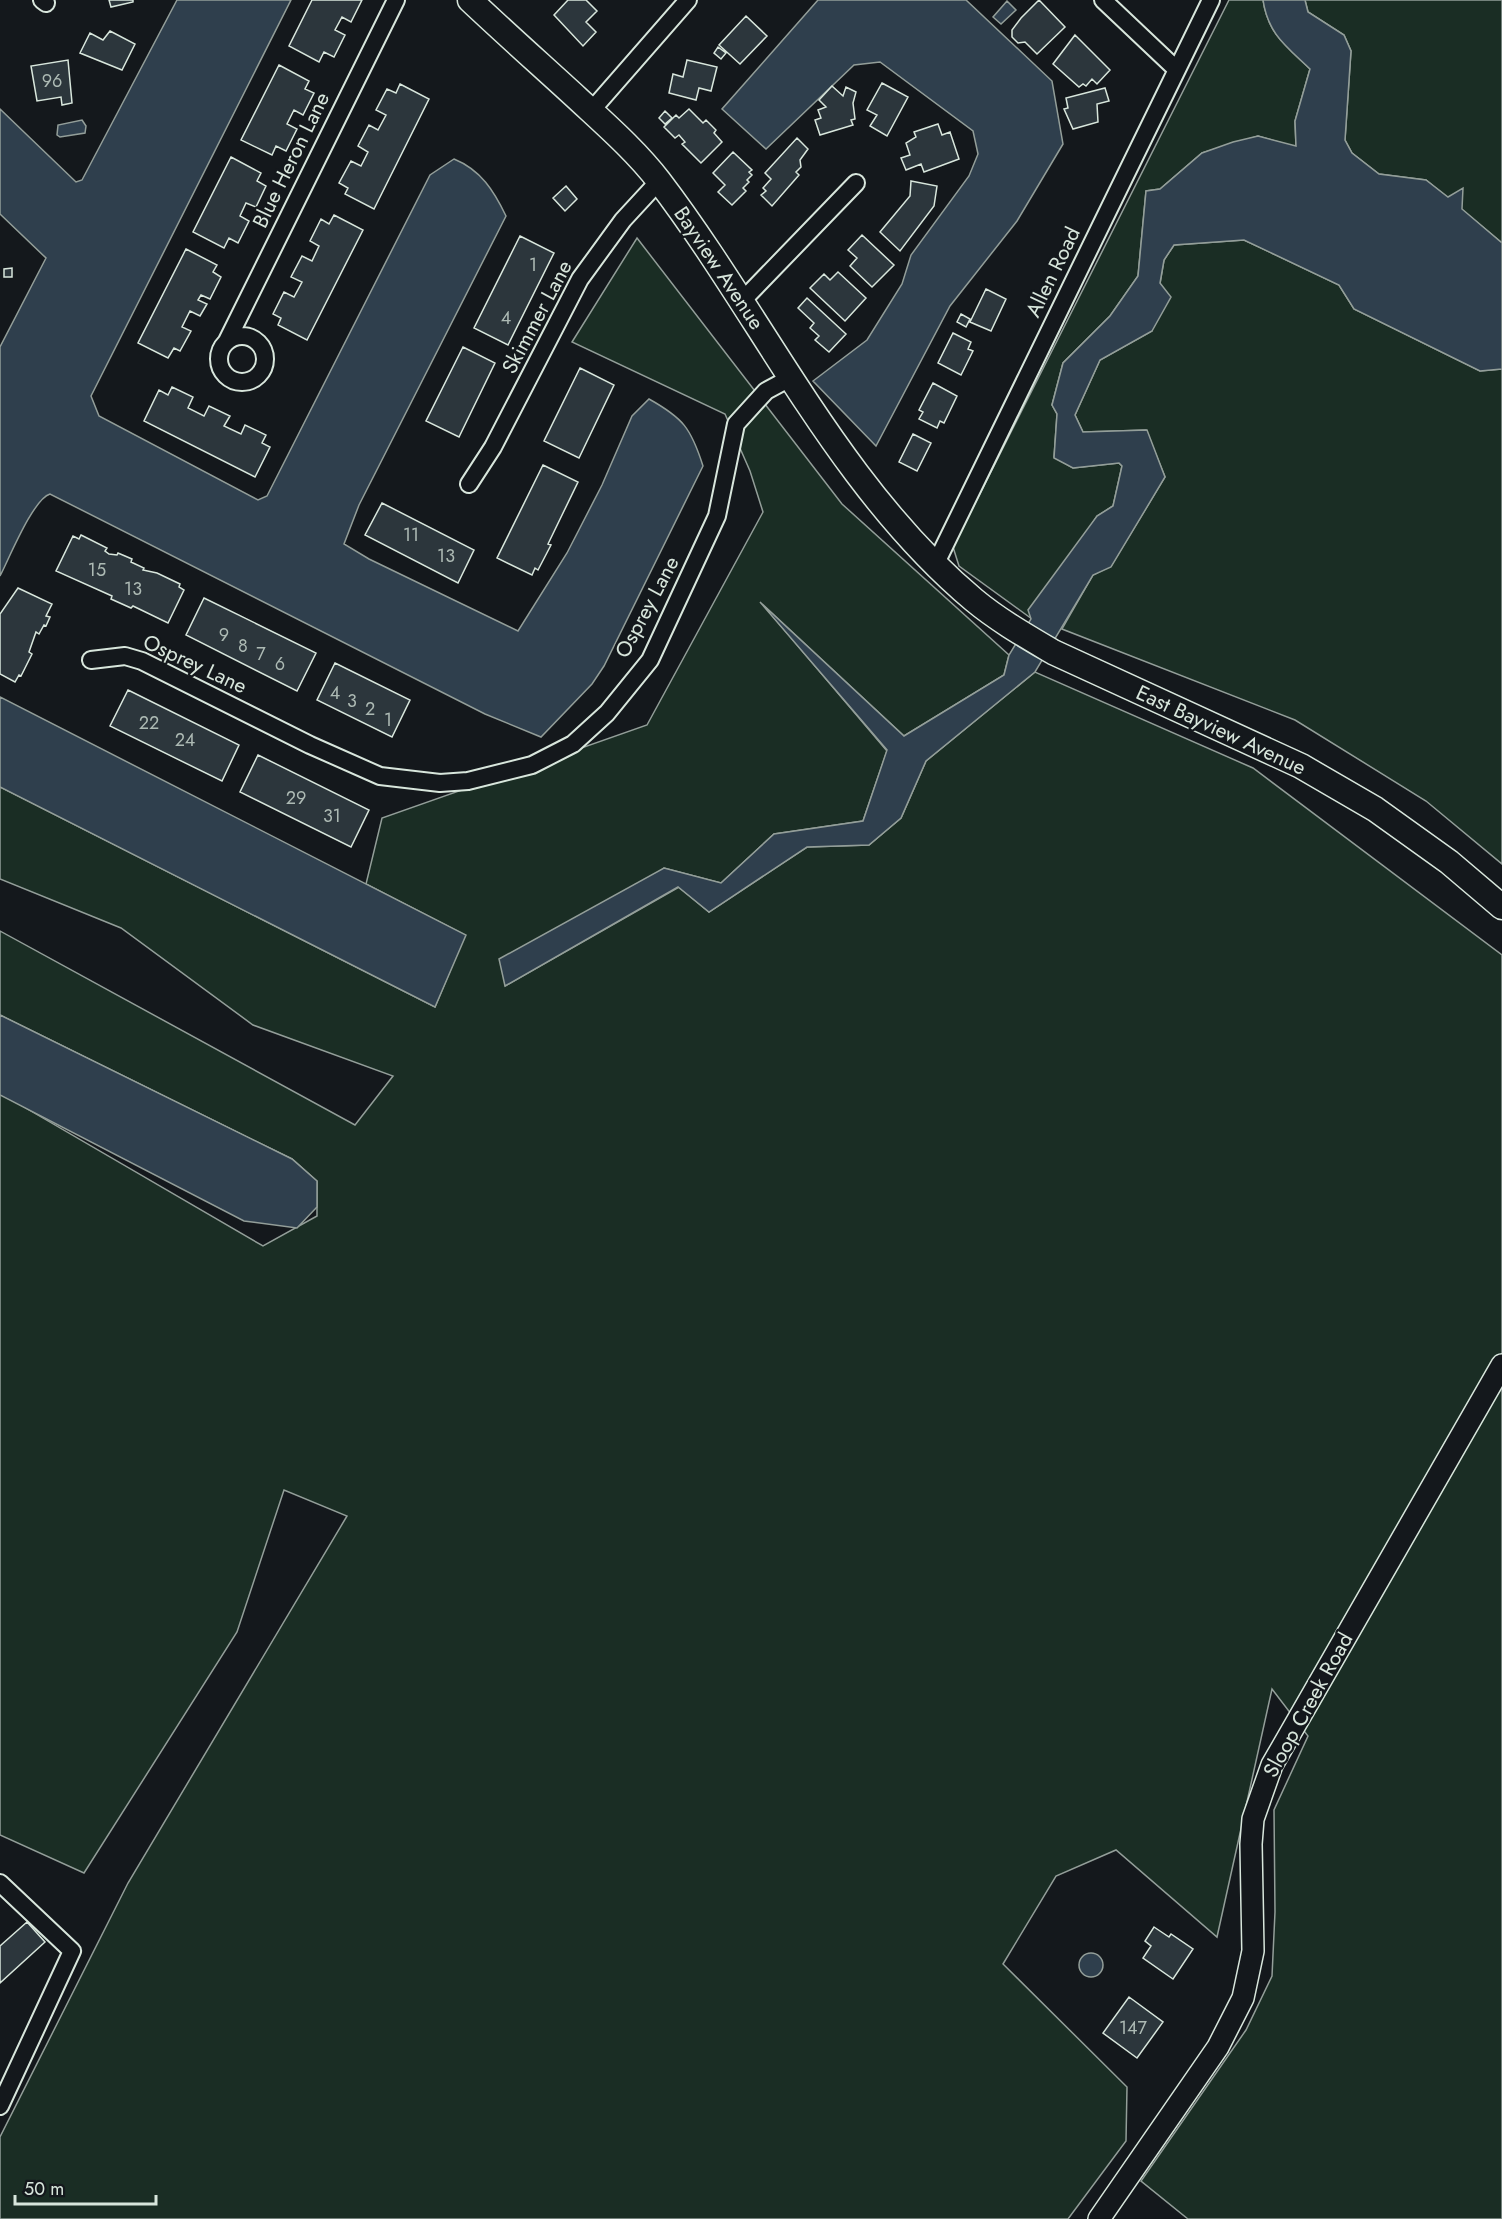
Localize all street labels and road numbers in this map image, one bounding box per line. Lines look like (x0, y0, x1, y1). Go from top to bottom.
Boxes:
street label: Blue Heron Lane (245, 87, 337, 233)
street label: Bayview Avenue (667, 200, 771, 336)
street label: Allen Road (1018, 222, 1088, 322)
street label: Skimmer Lane (494, 255, 580, 379)
street label: Osprey Lane (608, 551, 686, 663)
street label: Osprey Lane (138, 627, 252, 701)
street label: East Bayview Avenue (1131, 677, 1311, 783)
street label: Sloop Creek Road (1256, 1627, 1360, 1783)

